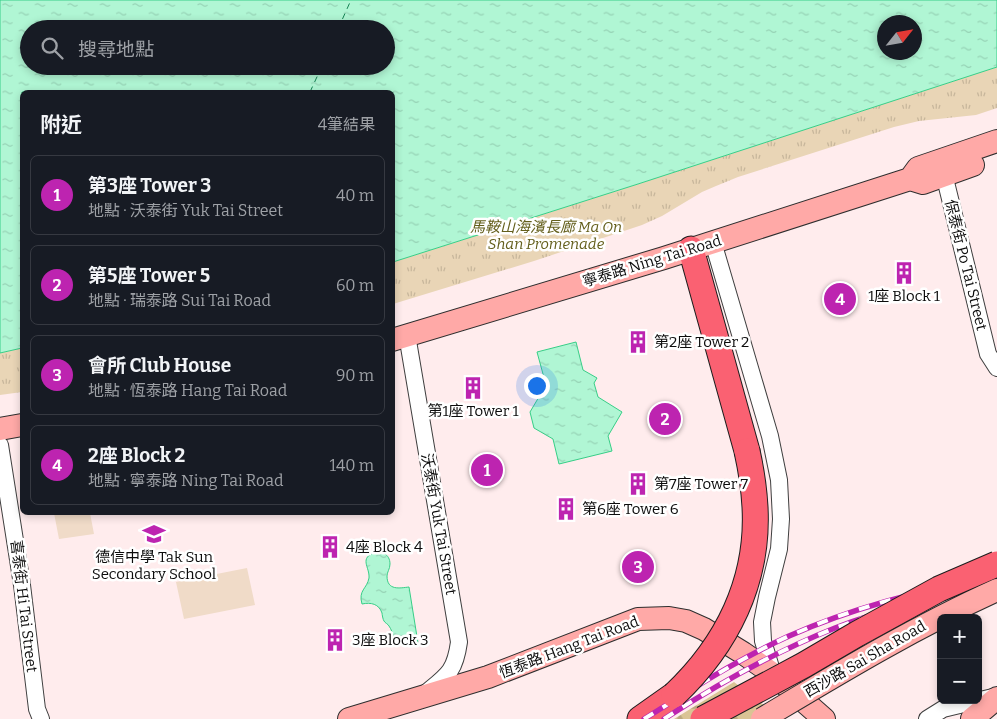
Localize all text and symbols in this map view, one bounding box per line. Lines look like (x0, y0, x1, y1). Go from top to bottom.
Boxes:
north arrow (877, 15, 922, 60)
search box (20, 20, 395, 75)
icon: search (38, 34, 66, 62)
text: 搜尋地點 (78, 38, 154, 61)
text: 附近 (40, 112, 82, 138)
text: 4筆結果 (318, 115, 375, 134)
text: 第3座 Tower 3 (88, 174, 211, 197)
text: 1 (54, 186, 60, 205)
text: 40 m (336, 186, 374, 205)
street label: 保泰街 Po Tai Street (941, 198, 991, 333)
text: 地點 · 沃泰街 Yuk Tai Street (88, 201, 283, 220)
park label: 馬鞍山海濱長廊 Ma On Shan Promenade (470, 218, 622, 253)
street label: 寧泰路 Ning Tai Road (580, 231, 724, 291)
building icon: 1座 Block 1 (891, 260, 917, 286)
text: 第5座 Tower 5 (88, 264, 210, 287)
text: 2 (52, 276, 62, 295)
text: 60 m (336, 276, 374, 295)
pin: 4 (824, 280, 856, 318)
place label: 1座 Block 1 (868, 287, 940, 305)
text: 地點 · 瑞泰路 Sui Tai Road (88, 291, 271, 310)
building icon: 第2座 Tower 2 (625, 329, 651, 355)
place label: 第2座 Tower 2 (654, 333, 749, 351)
text: 會所 Club House (88, 354, 231, 377)
text: 3 (52, 366, 62, 385)
text: 90 m (336, 366, 374, 385)
your location (524, 373, 550, 399)
building icon: 第1座 Tower 1 (460, 375, 486, 401)
text: 地點 · 恆泰路 Hang Tai Road (88, 381, 287, 400)
pin: 2 (649, 400, 681, 438)
place label: 第1座 Tower 1 (427, 402, 519, 420)
text: 2座 Block 2 (88, 444, 185, 467)
pin: 1 (471, 451, 503, 489)
street label: 沃泰街 Yuk Tai Street (418, 452, 460, 597)
text: 4 (52, 456, 62, 475)
text: 140 m (329, 456, 374, 475)
text: 地點 · 寧泰路 Ning Tai Road (88, 471, 283, 490)
building icon: 第7座 Tower 7 (625, 471, 651, 497)
place label: 第7座 Tower 7 (654, 475, 748, 493)
building icon: 第6座 Tower 6 (553, 496, 579, 522)
place label: 第6座 Tower 6 (582, 500, 679, 518)
school or university icon: 德信中學 Tak Sun Secondary School (141, 521, 167, 547)
building icon: 4座 Block 4 (317, 534, 343, 560)
place label: 4座 Block 4 (346, 538, 423, 556)
street label: 喜泰街 Hi Tai Street (7, 539, 41, 674)
place label: 德信中學 Tak Sun Secondary School (92, 548, 216, 583)
pin: 3 (622, 548, 654, 586)
street label: 恆泰路 Hang Tai Road (497, 612, 641, 682)
map controls (937, 614, 982, 704)
button: + (937, 614, 982, 659)
street label: 西沙路 Sai Sha Road (801, 617, 929, 701)
building icon: 3座 Block 3 (322, 627, 348, 653)
place label: 3座 Block 3 (352, 631, 428, 649)
button: − (937, 659, 982, 704)

